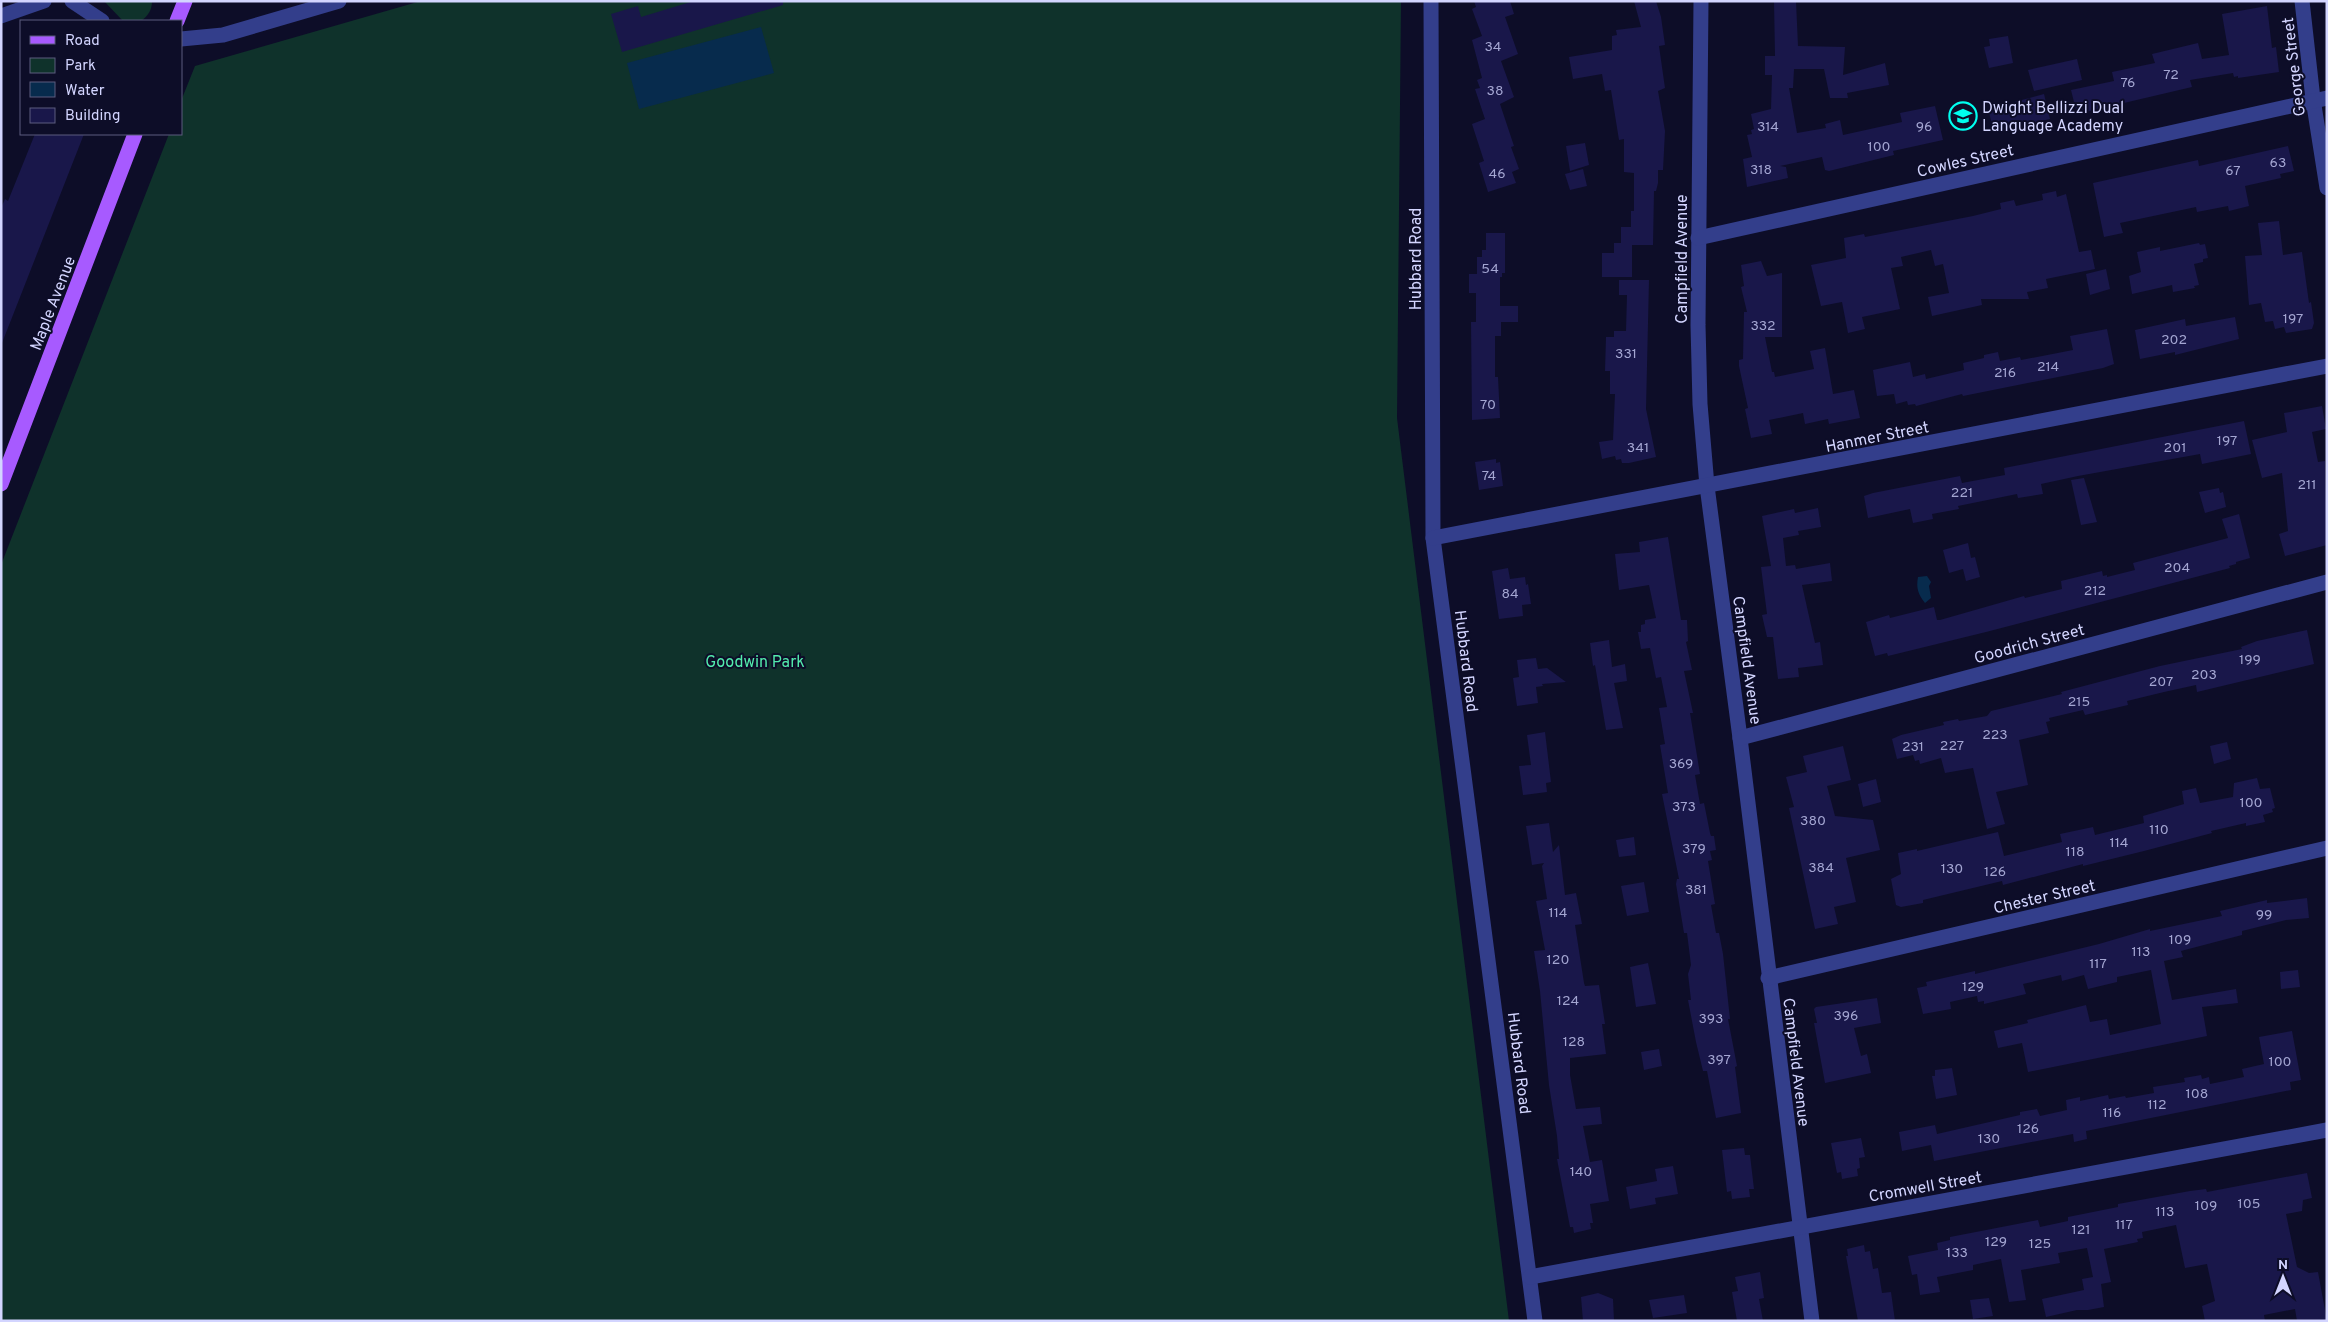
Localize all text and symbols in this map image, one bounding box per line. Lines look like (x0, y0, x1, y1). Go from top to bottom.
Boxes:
street label: George Street (2279, 16, 2311, 118)
legend (20, 20, 182, 135)
text: Road (65, 32, 100, 51)
house number: 34 (1484, 39, 1502, 56)
text: Park (65, 57, 96, 76)
house number: 72 (2163, 67, 2179, 84)
house number: 76 (2121, 75, 2135, 92)
text: Water (65, 82, 105, 101)
house number: 38 (1487, 83, 1503, 100)
place label: Dwight Bellizzi Dual Language Academy (1982, 99, 2124, 137)
school or university icon: Dwight Bellizzi Dual Language Academy (1948, 101, 1978, 131)
text: Building (65, 107, 120, 126)
house number: 314 (1757, 119, 1779, 136)
house number: 96 (1916, 119, 1932, 136)
house number: 100 (1867, 139, 1891, 156)
street label: Cowles Street (1915, 141, 2016, 183)
house number: 63 (2270, 155, 2286, 172)
house number: 318 (1750, 162, 1772, 179)
house number: 67 (2225, 163, 2241, 180)
house number: 46 (1488, 166, 1506, 183)
street label: Campfield Avenue (1673, 194, 1693, 324)
street label: Hubbard Road (1407, 208, 1427, 310)
street label: Maple Avenue (27, 254, 81, 354)
house number: 54 (1481, 261, 1499, 278)
house number: 197 (2283, 311, 2303, 328)
house number: 332 (1750, 318, 1776, 335)
house number: 202 (2161, 332, 2187, 349)
house number: 331 (1615, 346, 1637, 363)
house number: 214 (2037, 359, 2059, 376)
house number: 216 (1994, 365, 2016, 382)
house number: 70 (1480, 397, 1496, 414)
street label: Hanmer Street (1824, 418, 1931, 458)
house number: 197 (2217, 433, 2237, 450)
house number: 341 (1627, 440, 1649, 457)
house number: 201 (2164, 440, 2186, 457)
house number: 74 (1482, 468, 1496, 485)
house number: 211 (2297, 477, 2317, 494)
house number: 221 (1951, 485, 1973, 502)
house number: 204 (2164, 560, 2190, 577)
house number: 212 (2084, 583, 2106, 600)
house number: 84 (1501, 586, 1519, 603)
street label: Campfield Avenue (1727, 595, 1765, 726)
street label: Hubbard Road (1449, 609, 1481, 713)
street label: Goodrich Street (1972, 621, 2087, 669)
house number: 199 (2239, 652, 2261, 669)
park label: Goodwin Park (705, 653, 805, 673)
house number: 203 (2191, 667, 2217, 684)
house number: 207 (2149, 674, 2173, 691)
house number: 215 (2068, 694, 2090, 711)
house number: 223 (1982, 727, 2008, 744)
house number: 227 (1940, 738, 1964, 755)
house number: 231 (1902, 739, 1924, 756)
house number: 369 (1669, 756, 1693, 773)
house number: 100 (2239, 795, 2263, 812)
house number: 373 (1672, 799, 1696, 816)
house number: 380 (1800, 813, 1826, 830)
house number: 110 (2149, 822, 2169, 839)
house number: 114 (2110, 835, 2128, 852)
house number: 379 (1682, 841, 1706, 858)
house number: 118 (2066, 844, 2085, 861)
house number: 384 (1808, 860, 1834, 877)
house number: 130 (1941, 861, 1963, 878)
house number: 126 (1984, 864, 2006, 881)
street label: Chester Street (1991, 876, 2097, 919)
house number: 381 (1685, 882, 1707, 899)
house number: 114 (1549, 905, 1567, 922)
house number: 99 (2256, 907, 2272, 924)
house number: 109 (2169, 932, 2191, 949)
house number: 113 (2132, 944, 2150, 961)
house number: 120 (1547, 952, 1569, 969)
house number: 117 (2089, 956, 2107, 973)
house number: 129 (1962, 979, 1984, 996)
house number: 124 (1557, 993, 1579, 1010)
street label: Campfield Avenue (1777, 997, 1813, 1128)
house number: 396 (1834, 1008, 1858, 1025)
street label: Hubbard Road (1502, 1011, 1534, 1115)
house number: 393 (1699, 1011, 1723, 1028)
house number: 128 (1563, 1034, 1585, 1051)
house number: 397 (1707, 1052, 1731, 1069)
house number: 100 (2268, 1054, 2292, 1071)
house number: 108 (2186, 1086, 2208, 1103)
house number: 112 (2147, 1097, 2167, 1114)
house number: 116 (2103, 1105, 2121, 1122)
house number: 126 (2017, 1121, 2039, 1138)
house number: 130 (1978, 1131, 2000, 1148)
house number: 140 (1570, 1164, 1592, 1181)
street label: Cromwell Street (1867, 1168, 1983, 1208)
house number: 105 (2238, 1196, 2260, 1213)
house number: 109 (2195, 1198, 2217, 1215)
house number: 113 (2156, 1204, 2174, 1221)
house number: 117 (2115, 1217, 2133, 1234)
house number: 121 (2071, 1222, 2091, 1239)
house number: 129 (1985, 1234, 2007, 1251)
house number: 125 (2029, 1236, 2051, 1253)
house number: 133 (1946, 1245, 1968, 1262)
north arrow (2258, 1252, 2308, 1302)
text: N (2278, 1257, 2288, 1274)

